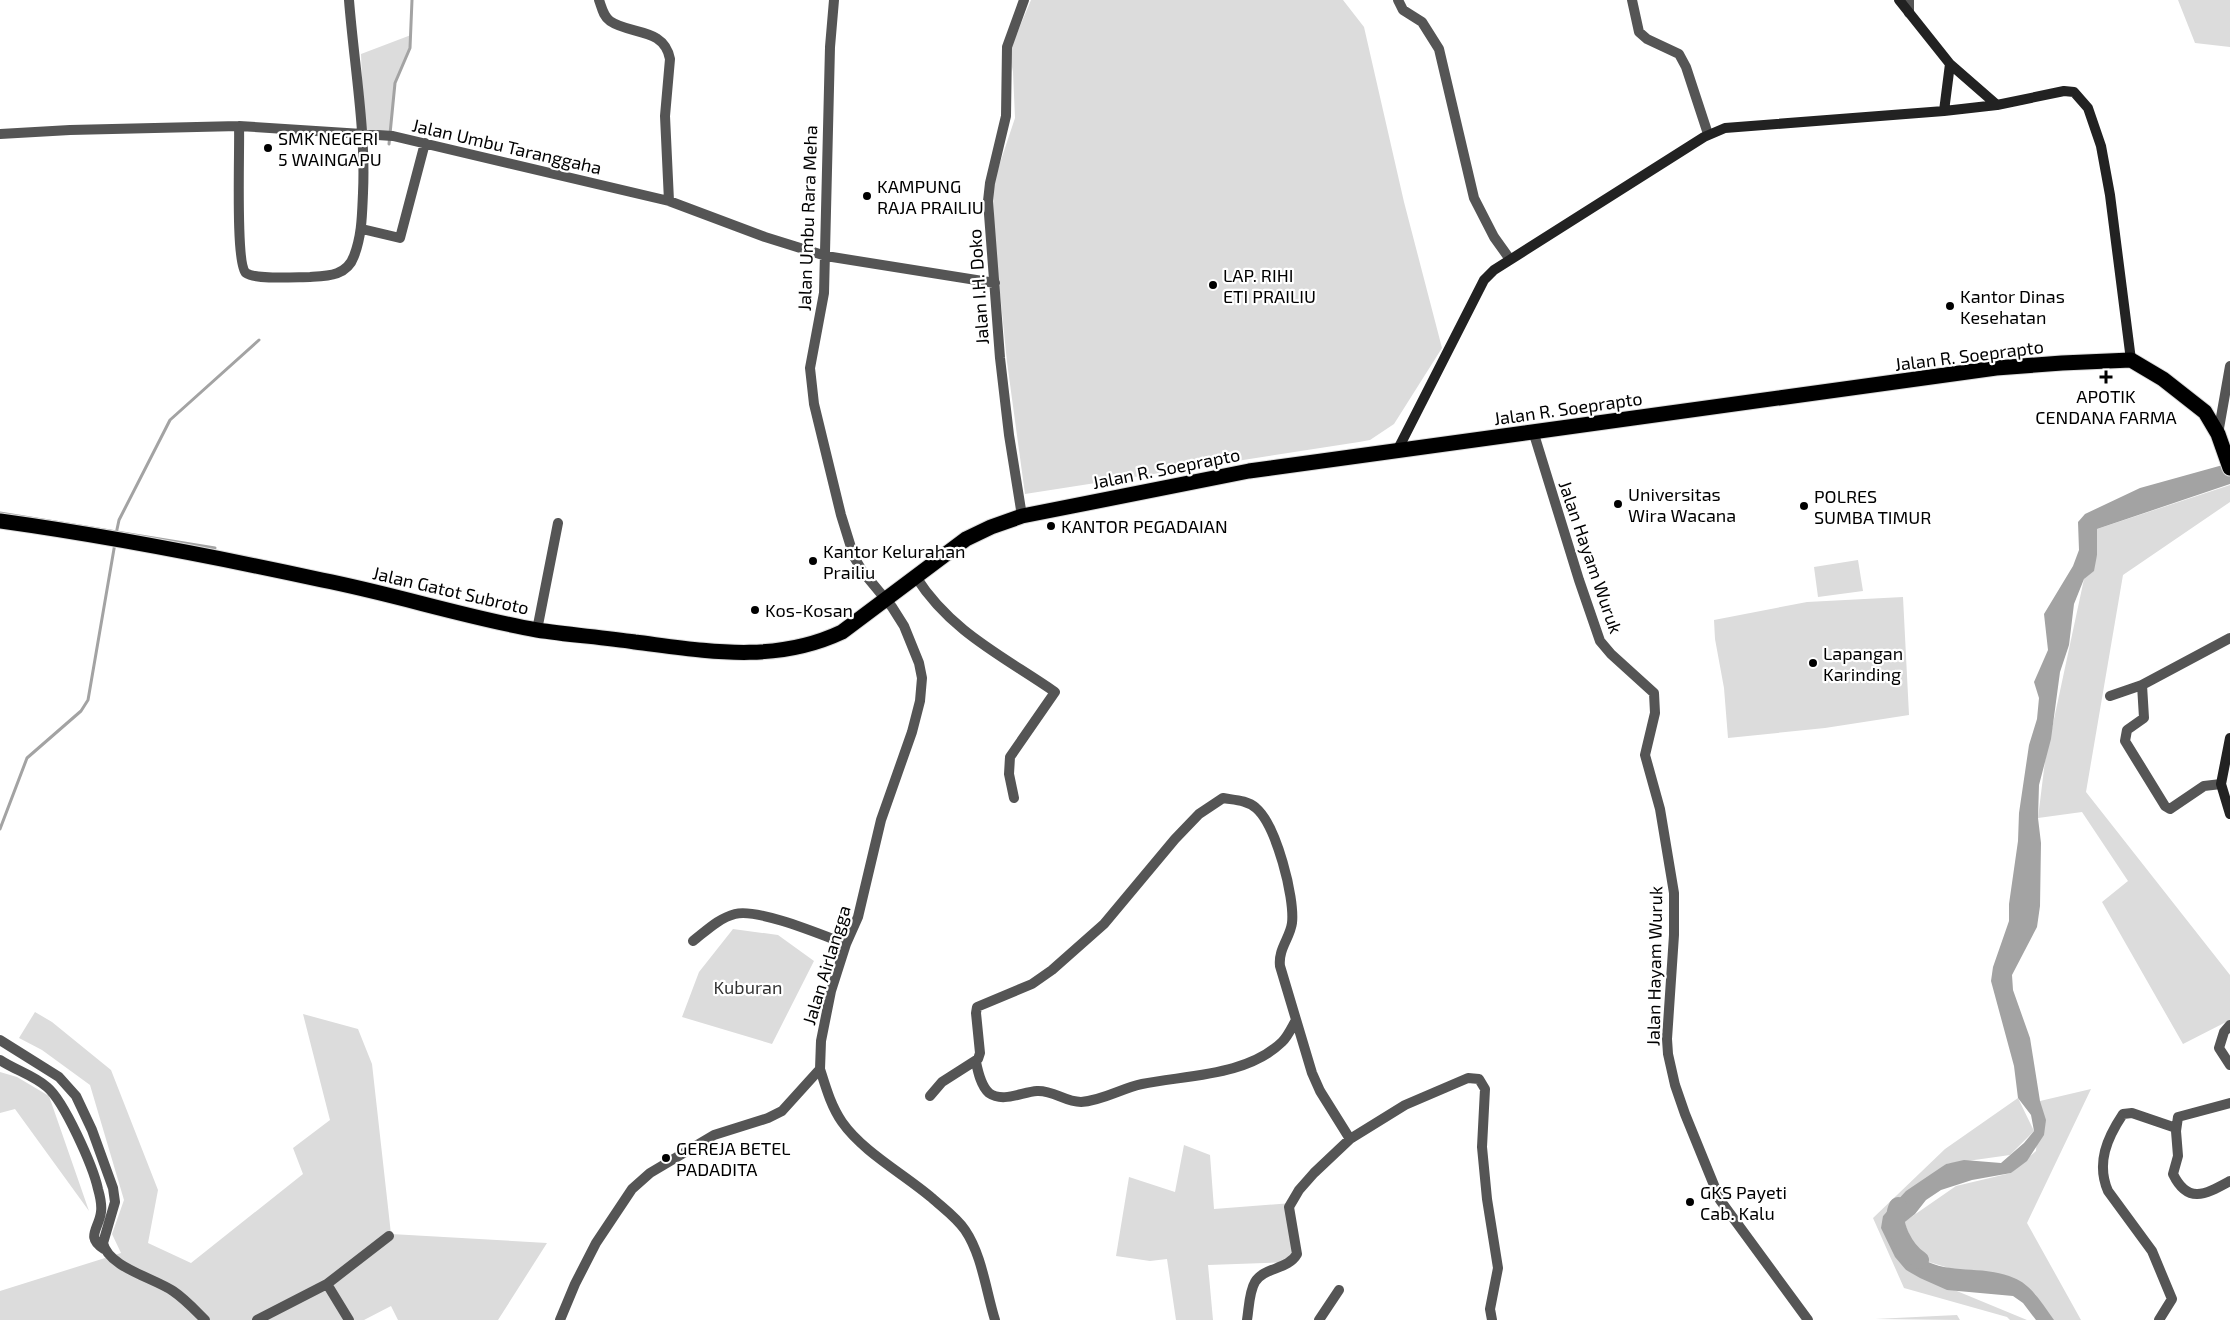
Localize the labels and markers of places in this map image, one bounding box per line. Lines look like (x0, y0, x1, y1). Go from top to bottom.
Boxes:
place label: SMK NEGERI 5 WAINGAPU (278, 127, 382, 170)
marker: SMK NEGERI 5 WAINGAPU (262, 142, 274, 154)
place label: KAMPUNG RAJA PRAILIU (877, 175, 984, 218)
marker: KAMPUNG RAJA PRAILIU (861, 190, 873, 202)
place label: LAP. RIHI ETI PRAILIU (1223, 264, 1316, 307)
marker: LAP. RIHI ETI PRAILIU (1207, 279, 1219, 291)
place label: Kantor Dinas Kesehatan (1960, 285, 2065, 328)
marker: Kantor Dinas Kesehatan (1944, 300, 1956, 312)
marker: APOTIK CENDANA FARMA (2100, 371, 2112, 383)
place label: APOTIK CENDANA FARMA (2035, 385, 2178, 428)
place label: Universitas Wira Wacana (1628, 483, 1736, 526)
place label: POLRES SUMBA TIMUR (1814, 485, 1931, 528)
marker: Universitas Wira Wacana (1612, 498, 1624, 510)
marker: POLRES SUMBA TIMUR (1798, 500, 1810, 512)
place label: KANTOR PEGADAIAN (1061, 515, 1228, 537)
marker: KANTOR PEGADAIAN (1045, 520, 1057, 532)
place label: Kantor Kelurahan Prailiu (823, 540, 966, 583)
marker: Kantor Kelurahan Prailiu (807, 555, 819, 567)
place label: Kos-Kosan (765, 599, 853, 621)
marker: Kos-Kosan (749, 604, 761, 616)
place label: Lapangan Karinding (1823, 642, 1903, 685)
marker: Lapangan Karinding (1807, 657, 1819, 669)
place label: GEREJA BETEL PADADITA (676, 1137, 791, 1180)
marker: GEREJA BETEL PADADITA (660, 1152, 672, 1164)
place label: GKS Payeti Cab. Kalu (1700, 1181, 1787, 1224)
marker: GKS Payeti Cab. Kalu (1684, 1196, 1696, 1208)

